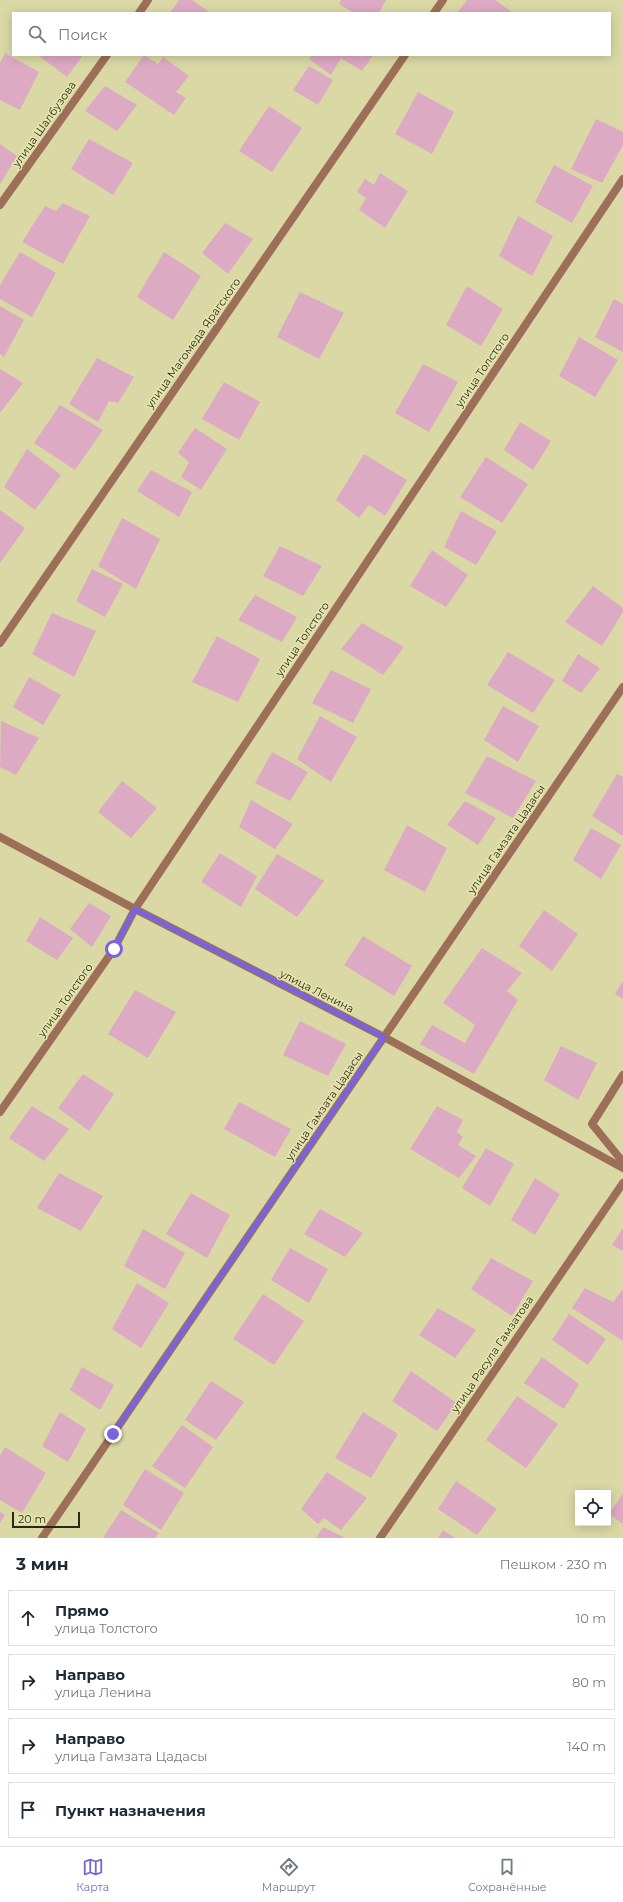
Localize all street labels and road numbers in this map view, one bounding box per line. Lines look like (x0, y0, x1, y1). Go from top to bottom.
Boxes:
street label: улица Шалбузова (8, 78, 79, 171)
street label: улица Магомеда Ярагского (142, 275, 244, 412)
street label: улица Толстого (451, 330, 512, 411)
street label: улица Толстого (271, 599, 332, 680)
street label: улица Гамзата Цадасы (464, 782, 548, 897)
street label: улица Толстого (34, 960, 96, 1040)
street label: улица Ленина (277, 966, 356, 1016)
street label: улица Гамзата Цадасы (282, 1049, 366, 1164)
street label: улица Расула Гамзатова (447, 1293, 536, 1416)

